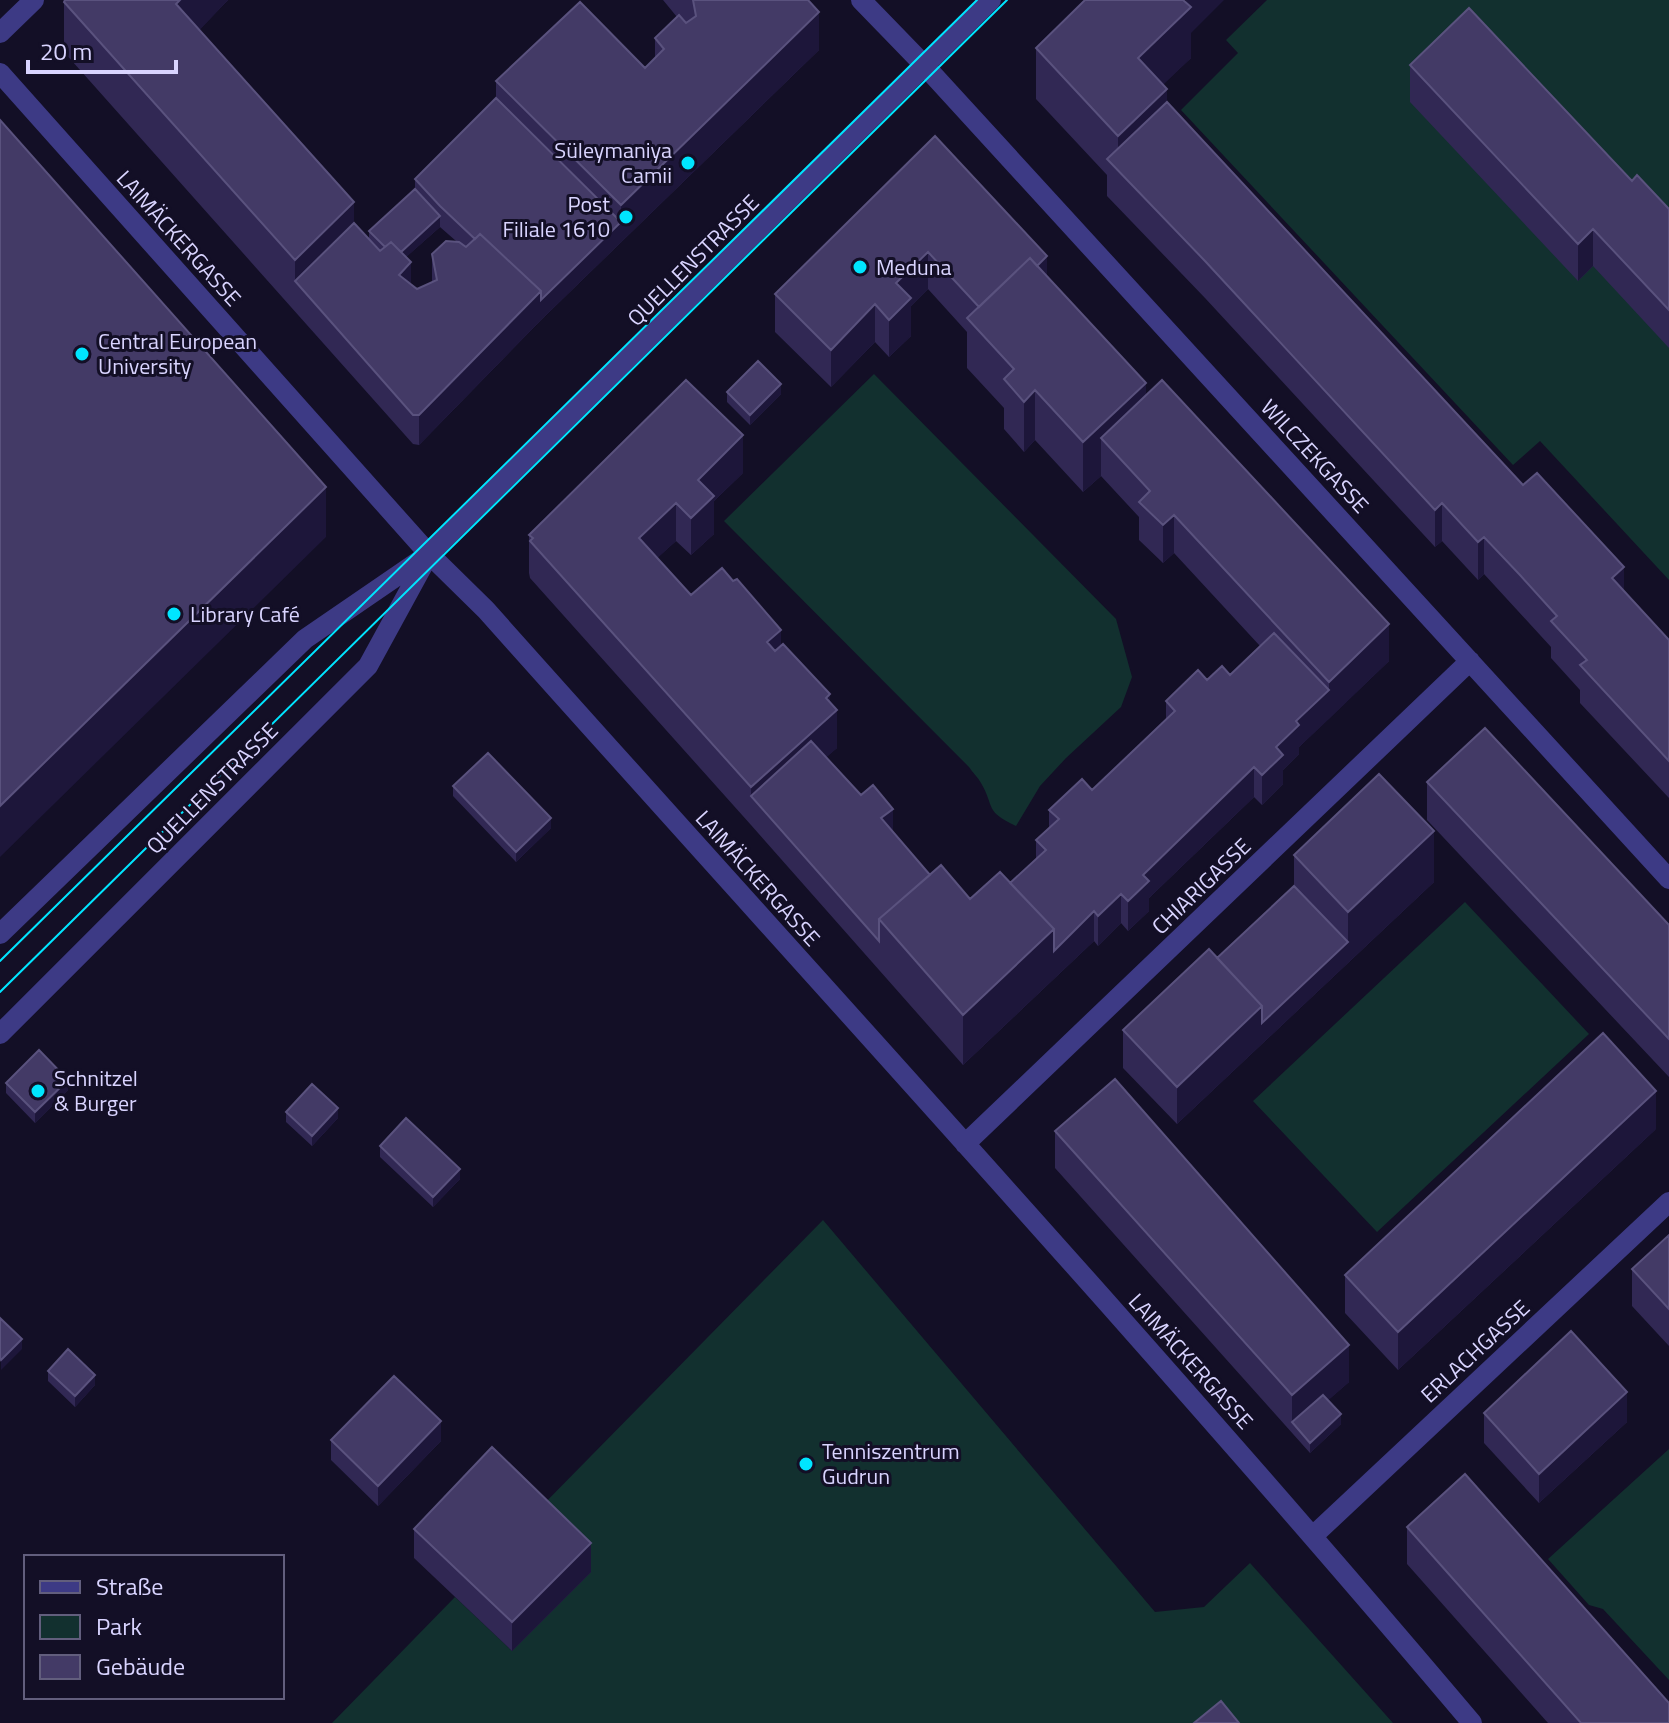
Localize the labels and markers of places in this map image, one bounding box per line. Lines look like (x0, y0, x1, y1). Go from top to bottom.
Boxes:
place label: Süleymaniya Camii (554, 133, 672, 192)
marker: Süleymaniya Camii (679, 154, 697, 172)
place label: Post Filiale 1610 (502, 187, 610, 246)
marker: Post Filiale 1610 (617, 208, 635, 226)
place label: Meduna (876, 250, 952, 284)
marker: Meduna (851, 258, 869, 276)
place label: Central European University (98, 324, 257, 383)
marker: Central European University (73, 345, 91, 363)
place label: Library Café (190, 597, 300, 631)
marker: Library Café (165, 605, 183, 623)
place label: Schnitzel & Burger (54, 1061, 138, 1120)
marker: Schnitzel & Burger (29, 1082, 47, 1100)
place label: Tenniszentrum Gudrun (822, 1434, 960, 1493)
marker: Tenniszentrum Gudrun (797, 1455, 815, 1473)

